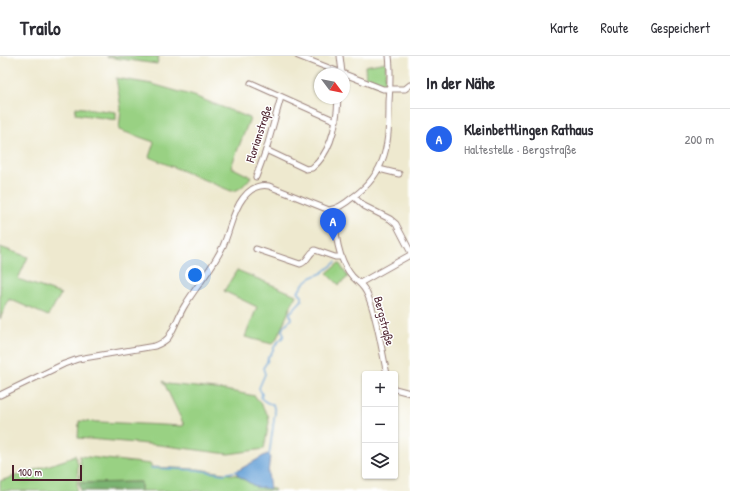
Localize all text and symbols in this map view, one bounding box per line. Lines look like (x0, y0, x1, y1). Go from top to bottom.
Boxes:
text: Trailo (20, 15, 61, 41)
text: Karte (550, 18, 579, 37)
text: Route (601, 18, 629, 37)
text: Gespeichert (651, 18, 710, 37)
north arrow (314, 68, 350, 104)
text: In der Nähe (426, 71, 495, 94)
street label: Florianstraße (241, 103, 276, 166)
text: Kleinbettlingen Rathaus (464, 119, 593, 140)
text: A (436, 130, 442, 148)
text: 200 m (684, 130, 714, 148)
text: Haltestelle · Bergstraße (464, 140, 576, 158)
pin: A (320, 208, 346, 241)
your location (185, 265, 205, 285)
street label: Bergstraße (370, 295, 399, 347)
map controls (362, 371, 398, 479)
button: + (362, 371, 398, 407)
button: − (362, 407, 398, 443)
button: layers (362, 443, 398, 479)
scale bar (12, 463, 82, 482)
text: 100 m (18, 465, 42, 479)

